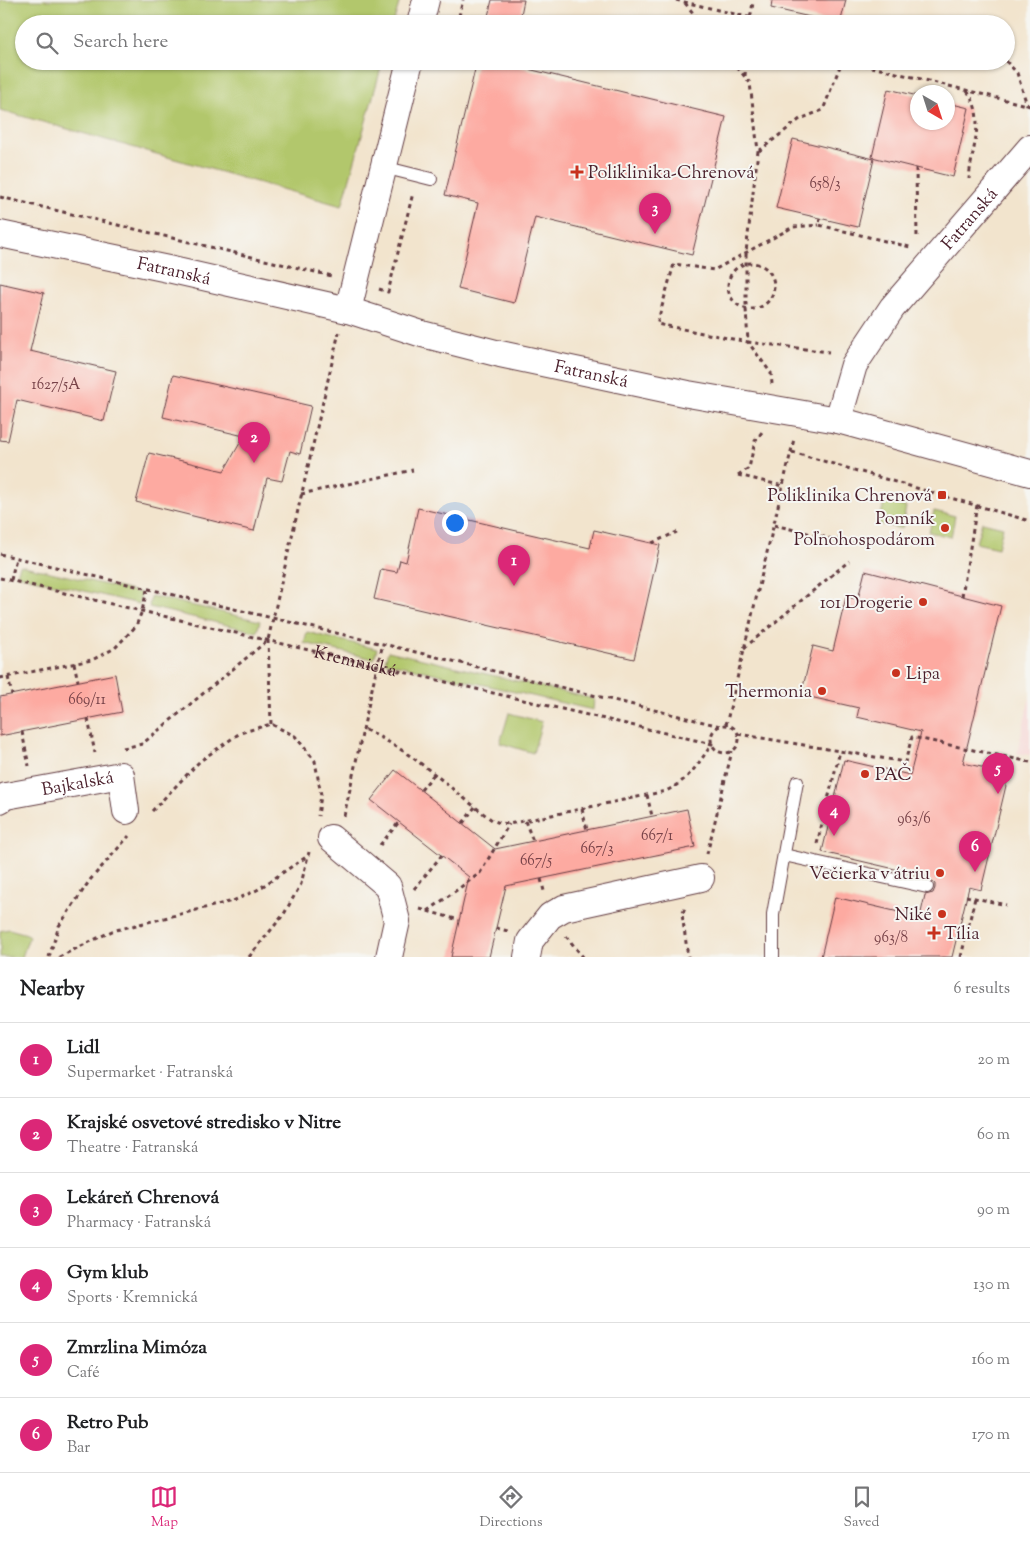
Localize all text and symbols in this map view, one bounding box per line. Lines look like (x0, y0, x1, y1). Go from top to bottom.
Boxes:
search box (15, 15, 1015, 70)
icon: search (33, 29, 61, 57)
text: Search here (73, 29, 168, 56)
north arrow (910, 85, 955, 130)
place label: Poliklinika-Chrenová (588, 161, 754, 187)
marker: Poliklinika-Chrenová (570, 165, 584, 179)
house number: 658/3 (809, 174, 841, 195)
street label: Fatranská (936, 183, 1005, 257)
pin: 3 (639, 193, 671, 234)
street label: Fatranská (135, 252, 213, 293)
street label: Fatranská (552, 355, 630, 396)
house number: 1627/5A (32, 375, 80, 396)
pin: 2 (238, 422, 270, 463)
place label: Poliklinika Chrenová (768, 484, 932, 510)
marker: Poliklinika Chrenová (936, 489, 948, 501)
place label: Pomník Poľnohospodárom (794, 507, 935, 554)
your location (442, 510, 468, 536)
marker: Pomník Poľnohospodárom (939, 522, 951, 534)
pin: 1 (498, 545, 530, 586)
place label: 101 Drogerie (820, 591, 913, 617)
marker: 101 Drogerie (917, 596, 929, 608)
street label: Kremnická (311, 641, 399, 685)
place label: Lipa (906, 662, 940, 688)
marker: Lipa (890, 667, 902, 679)
place label: Thermonia (725, 680, 812, 706)
marker: Thermonia (816, 685, 828, 697)
house number: 669/11 (68, 690, 106, 711)
pin: 5 (982, 753, 1014, 794)
place label: PAČ (875, 762, 912, 789)
street label: Bajkalská (40, 766, 116, 804)
marker: PAČ (859, 768, 871, 780)
pin: 4 (818, 795, 850, 836)
house number: 963/6 (897, 809, 931, 830)
house number: 667/1 (641, 826, 673, 847)
pin: 6 (959, 831, 991, 872)
house number: 667/3 (580, 839, 614, 860)
house number: 667/5 (520, 851, 552, 872)
place label: Večierka v átriu (809, 862, 930, 888)
marker: Večierka v átriu (934, 867, 946, 879)
place label: Niké (895, 903, 932, 929)
marker: Niké (936, 908, 948, 920)
place label: Tília (944, 922, 979, 948)
marker: Tília (928, 927, 940, 939)
house number: 963/8 (874, 928, 908, 949)
text: Nearby (20, 975, 85, 1005)
text: 6 results (954, 978, 1010, 1001)
text: Lidl (67, 1035, 100, 1062)
text: 1 (33, 1049, 39, 1072)
text: 20 m (977, 1049, 1010, 1072)
text: Supermarket · Fatranská (67, 1062, 233, 1085)
text: Krajské osvetové stredisko v Nitre (67, 1110, 341, 1137)
text: 2 (32, 1124, 40, 1147)
text: 60 m (977, 1124, 1010, 1147)
text: Theatre · Fatranská (67, 1137, 198, 1160)
text: Lekáreň Chrenová (67, 1185, 219, 1212)
text: 3 (33, 1199, 39, 1222)
text: 90 m (977, 1199, 1010, 1222)
text: Pharmacy · Fatranská (67, 1212, 211, 1235)
text: Gym klub (67, 1260, 148, 1287)
text: 4 (32, 1274, 40, 1297)
text: 130 m (973, 1274, 1010, 1297)
text: Sports · Kremnická (67, 1287, 198, 1310)
text: Zmrzlina Mimóza (67, 1335, 207, 1362)
text: 5 (33, 1349, 39, 1372)
text: 160 m (972, 1349, 1010, 1372)
text: Café (67, 1362, 100, 1385)
text: Retro Pub (67, 1410, 149, 1437)
text: 6 (32, 1424, 40, 1447)
text: 170 m (972, 1424, 1010, 1447)
text: Bar (67, 1437, 90, 1460)
tab: Map (150, 1483, 178, 1533)
tab: Directions (479, 1483, 543, 1533)
tab: Saved (844, 1483, 879, 1533)

